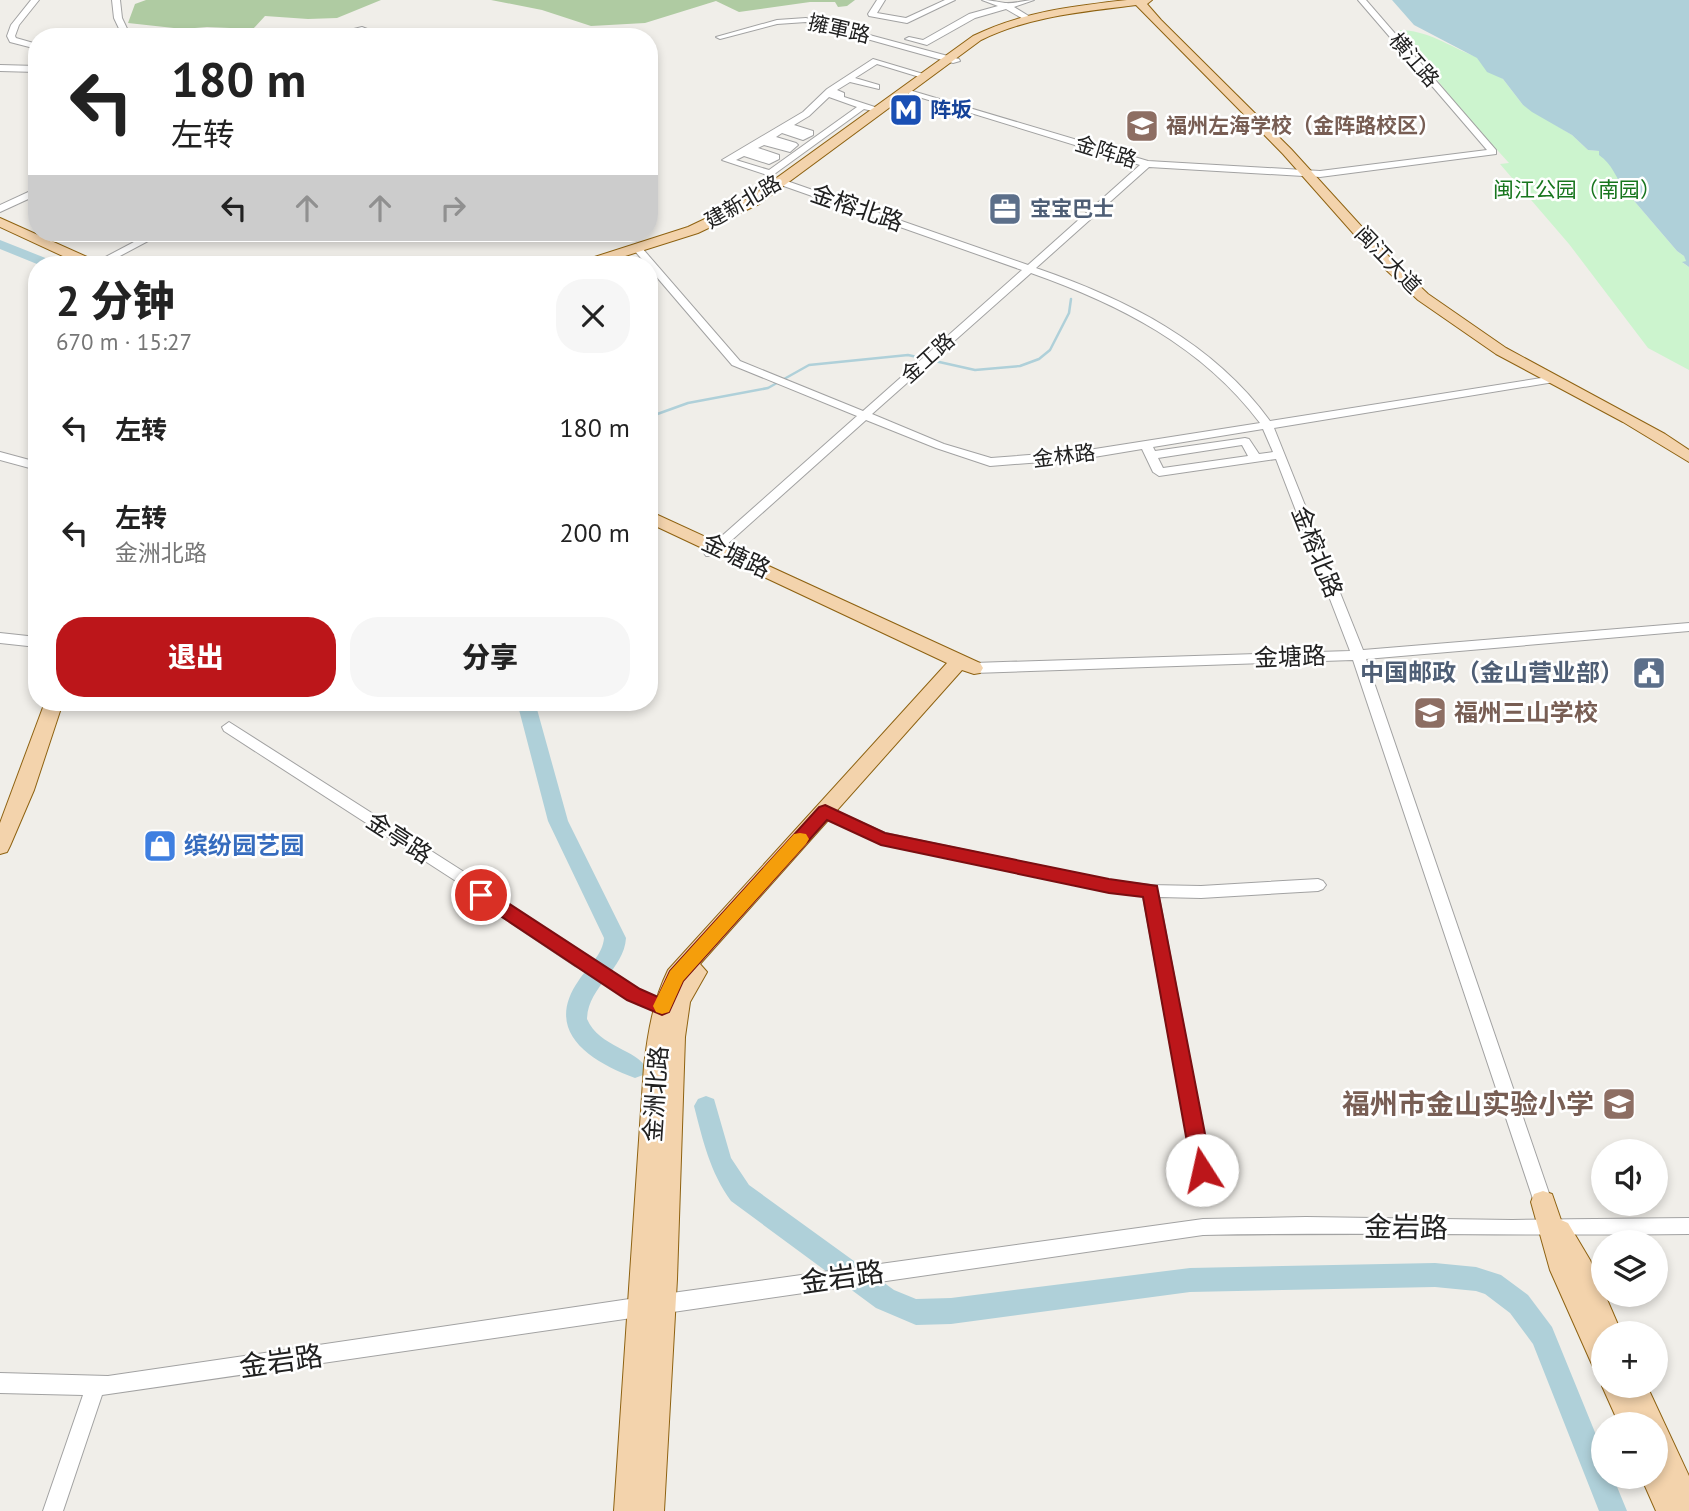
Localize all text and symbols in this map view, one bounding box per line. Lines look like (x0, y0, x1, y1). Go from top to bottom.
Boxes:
street label: 擁軍路 (805, 8, 873, 49)
street label: 横江路 (1384, 27, 1445, 92)
text: 180 m (171, 47, 306, 111)
icon: left (56, 56, 147, 147)
metro station icon: 阵坂 (887, 91, 925, 129)
place label: 阵坂 (930, 96, 972, 123)
school or university icon: 福州左海学校（金阵路校区） (1123, 107, 1161, 145)
place label: 福州左海学校（金阵路校区） (1166, 112, 1439, 139)
text: 左转 (171, 113, 235, 155)
street label: 金阵路 (1072, 129, 1140, 174)
street label: 建新北路 (700, 169, 786, 234)
park label: 闽江公园（南园） (1493, 176, 1661, 203)
street label: 金榕北路 (807, 177, 908, 238)
icon: left (215, 189, 253, 227)
icon: ahead (288, 189, 326, 227)
icon: ahead (361, 189, 399, 227)
icon: right (434, 189, 472, 227)
office icon: 宝宝巴士 (986, 190, 1024, 228)
place label: 宝宝巴士 (1030, 195, 1114, 222)
street label: 闽江大道 (1349, 220, 1427, 299)
text: 2 分钟 (56, 273, 174, 328)
button: close (556, 279, 630, 353)
text: 670 m · 15:27 (56, 327, 192, 356)
street label: 金工路 (895, 327, 960, 389)
icon: left (56, 409, 94, 447)
text: 180 m (559, 411, 630, 444)
text: 左转 (115, 413, 167, 446)
street label: 金林路 (1031, 438, 1097, 473)
text: 左转 (115, 501, 167, 534)
street label: 金榕北路 (1285, 502, 1350, 602)
icon: left (56, 514, 94, 552)
text: 200 m (559, 516, 630, 549)
street label: 金塘路 (697, 526, 775, 585)
text: 金洲北路 (115, 538, 207, 567)
button: 退出 (56, 617, 336, 697)
button: 分享 (350, 617, 630, 697)
street label: 金塘路 (1253, 640, 1327, 673)
public building icon: 中国邮政（金山营业部） (1630, 654, 1668, 692)
place label: 中国邮政（金山营业部） (1360, 657, 1624, 688)
school or university icon: 福州三山学校 (1411, 694, 1449, 732)
place label: 福州三山学校 (1454, 697, 1598, 728)
street label: 金亭路 (361, 805, 438, 870)
shop icon: 缤纷园艺园 (141, 827, 179, 865)
place label: 缤纷园艺园 (184, 830, 304, 861)
pin (451, 865, 511, 925)
icon: arrive (462, 876, 500, 914)
street label: 金洲北路 (637, 1045, 674, 1143)
place label: 福州市金山实验小学 (1342, 1085, 1594, 1122)
school or university icon: 福州市金山实验小学 (1600, 1085, 1638, 1123)
position arrow (1165, 1133, 1239, 1207)
map controls (1591, 1139, 1668, 1489)
button: sound (1591, 1139, 1668, 1216)
street label: 金岩路 (1364, 1207, 1448, 1246)
button: layers (1591, 1230, 1668, 1307)
street label: 金岩路 (798, 1252, 886, 1301)
button: + (1591, 1321, 1668, 1398)
street label: 金岩路 (237, 1336, 325, 1385)
button: − (1591, 1412, 1668, 1489)

